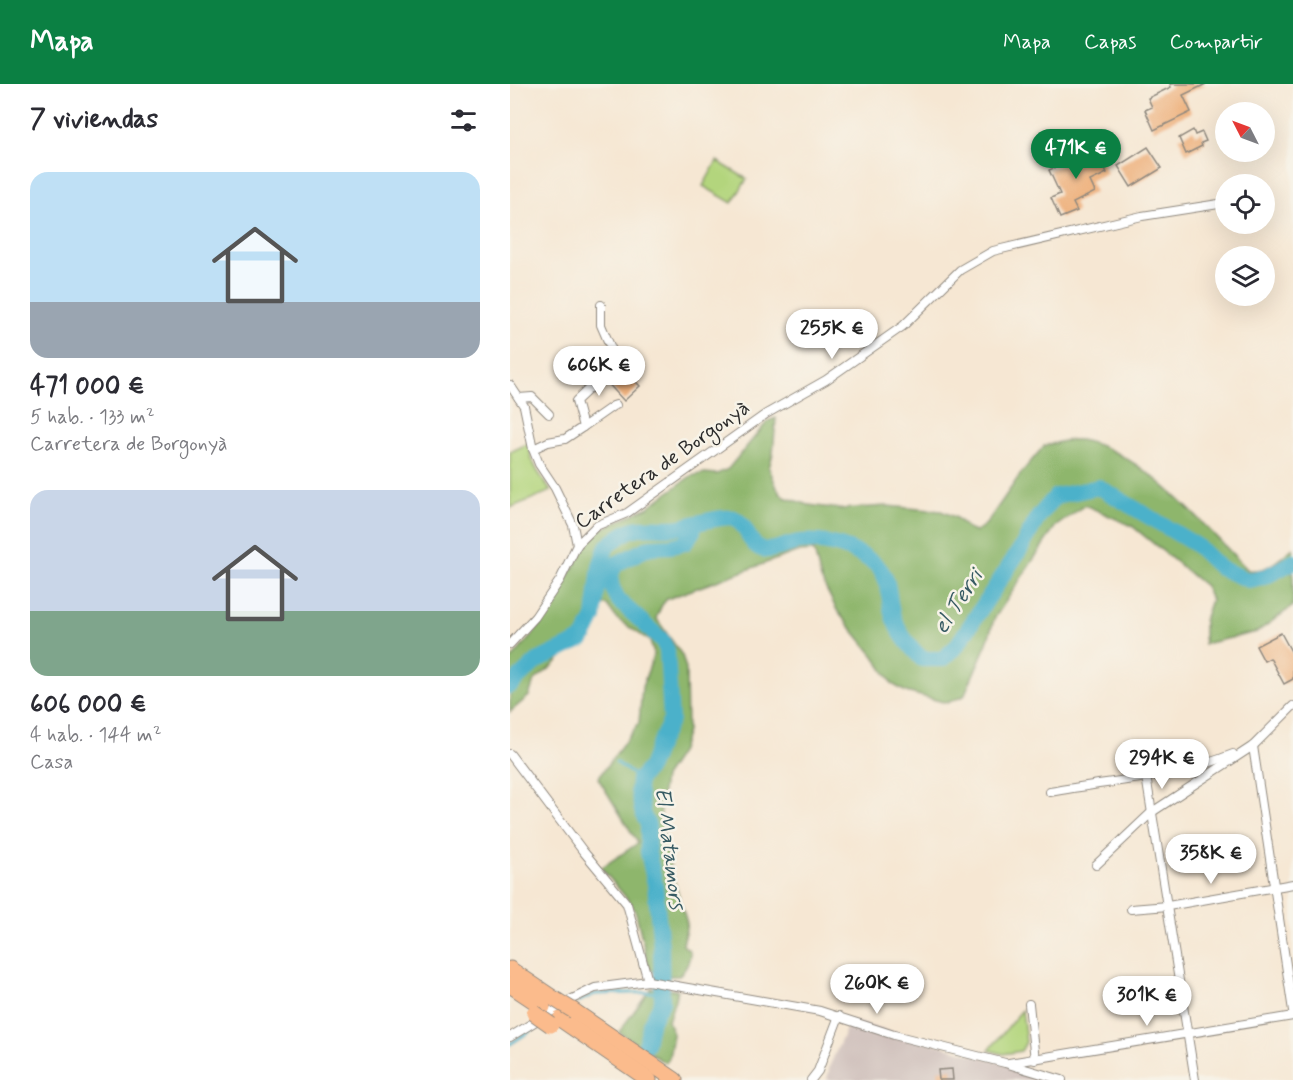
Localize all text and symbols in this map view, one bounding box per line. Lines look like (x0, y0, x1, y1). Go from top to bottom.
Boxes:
text: Mapa (30, 24, 94, 61)
text: Mapa (1003, 28, 1051, 56)
text: Capas (1084, 28, 1137, 56)
text: Compartir (1170, 28, 1263, 56)
north arrow (1215, 102, 1275, 162)
map controls (1215, 102, 1275, 306)
text: 7 viviendas (30, 103, 158, 137)
icon: filters (447, 104, 480, 137)
pin: 471K € (1027, 129, 1125, 180)
text: 471K € (1045, 135, 1107, 162)
button: locate (1215, 174, 1275, 234)
icon: home (201, 211, 309, 319)
button: layers (1215, 246, 1275, 306)
pin: 255K € (783, 309, 881, 360)
text: 255K € (800, 315, 864, 342)
pin: 606K € (550, 346, 648, 397)
text: 606K € (567, 352, 631, 379)
text: 471 000 € (30, 370, 144, 404)
street label: Carretera de Borgonyà (570, 394, 756, 537)
text: 5 hab. · 133 m² (30, 404, 155, 431)
text: Carretera de Borgonyà (30, 431, 228, 458)
icon: home (201, 529, 309, 637)
water label: el Terri (928, 562, 991, 640)
text: 606 000 € (30, 688, 147, 722)
text: 4 hab. · 144 m² (30, 722, 162, 749)
pin: 294K € (1113, 739, 1211, 790)
text: 294K € (1129, 745, 1195, 772)
text: Casa (30, 749, 73, 776)
water label: El Matamors (648, 786, 691, 913)
pin: 358K € (1162, 834, 1260, 885)
text: 358K € (1179, 840, 1243, 867)
pin: 260K € (828, 964, 926, 1015)
text: 260K € (844, 970, 910, 997)
pin: 301K € (1098, 976, 1196, 1027)
text: 301K € (1117, 982, 1177, 1009)

